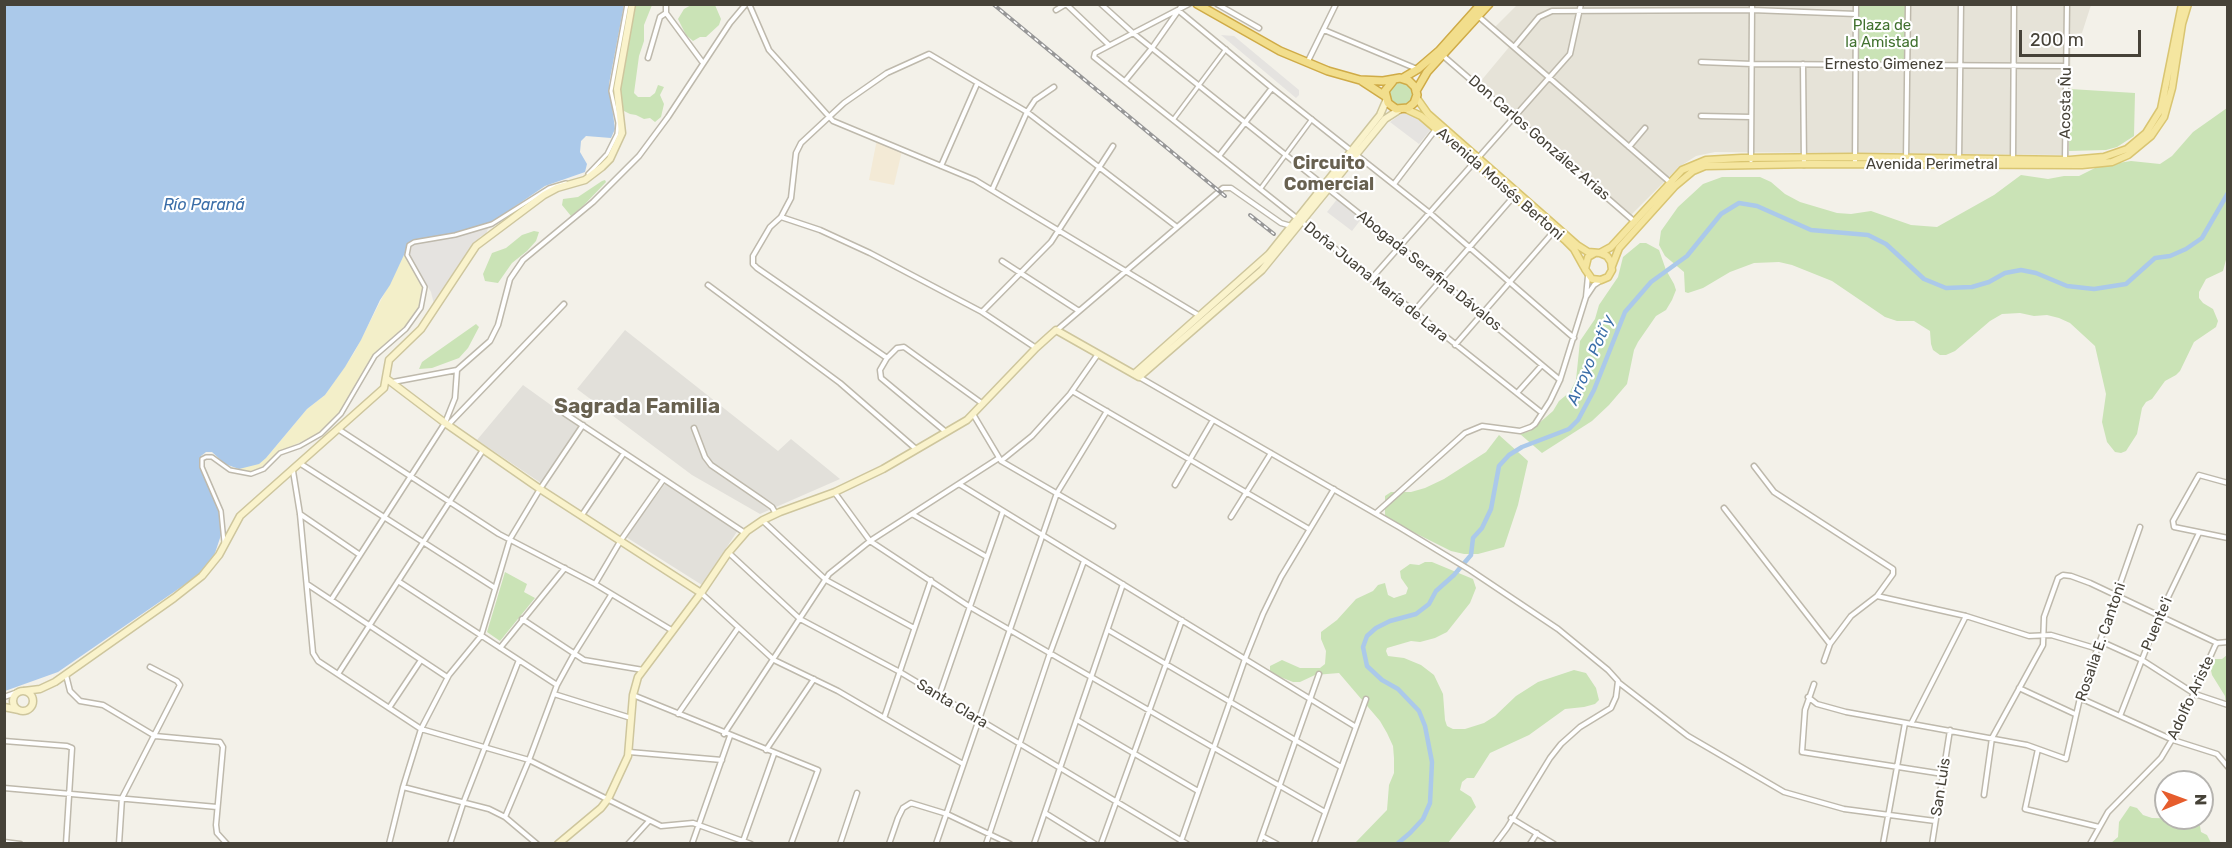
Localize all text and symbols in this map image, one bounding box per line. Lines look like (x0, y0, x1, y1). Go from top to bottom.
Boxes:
park label: Plaza de la Amistad (1845, 17, 1919, 52)
scale bar (2022, 18, 2144, 56)
text: 200 m (2030, 29, 2084, 51)
street label: Ernesto Gimenez (1825, 56, 1943, 74)
street label: Acosta Ñu (2056, 67, 2076, 139)
street label: Don Carlos González Arias (1465, 72, 1613, 204)
street label: Avenida Moisés Bertoni (1433, 124, 1567, 244)
district label: Circuito Comercial (1284, 153, 1374, 195)
street label: Avenida Perimetral (1866, 156, 1998, 174)
water label: Río Paraná (163, 195, 245, 215)
street label: Abogada Serafina Dávalos (1353, 207, 1505, 335)
street label: Doña Juana María de Lara (1300, 218, 1452, 346)
water label: Arroyo Poti´y (1563, 312, 1619, 408)
district label: Sagrada Familia (554, 394, 720, 420)
street label: Rosalia E. Cantoni (2072, 580, 2130, 704)
street label: Puente'i (2138, 594, 2176, 654)
street label: Adolfo Ariste (2164, 653, 2218, 743)
street label: Santa Clara (913, 676, 991, 732)
street label: San Luis (1928, 757, 1954, 817)
north arrow (2154, 770, 2214, 830)
text: N (2191, 794, 2210, 806)

